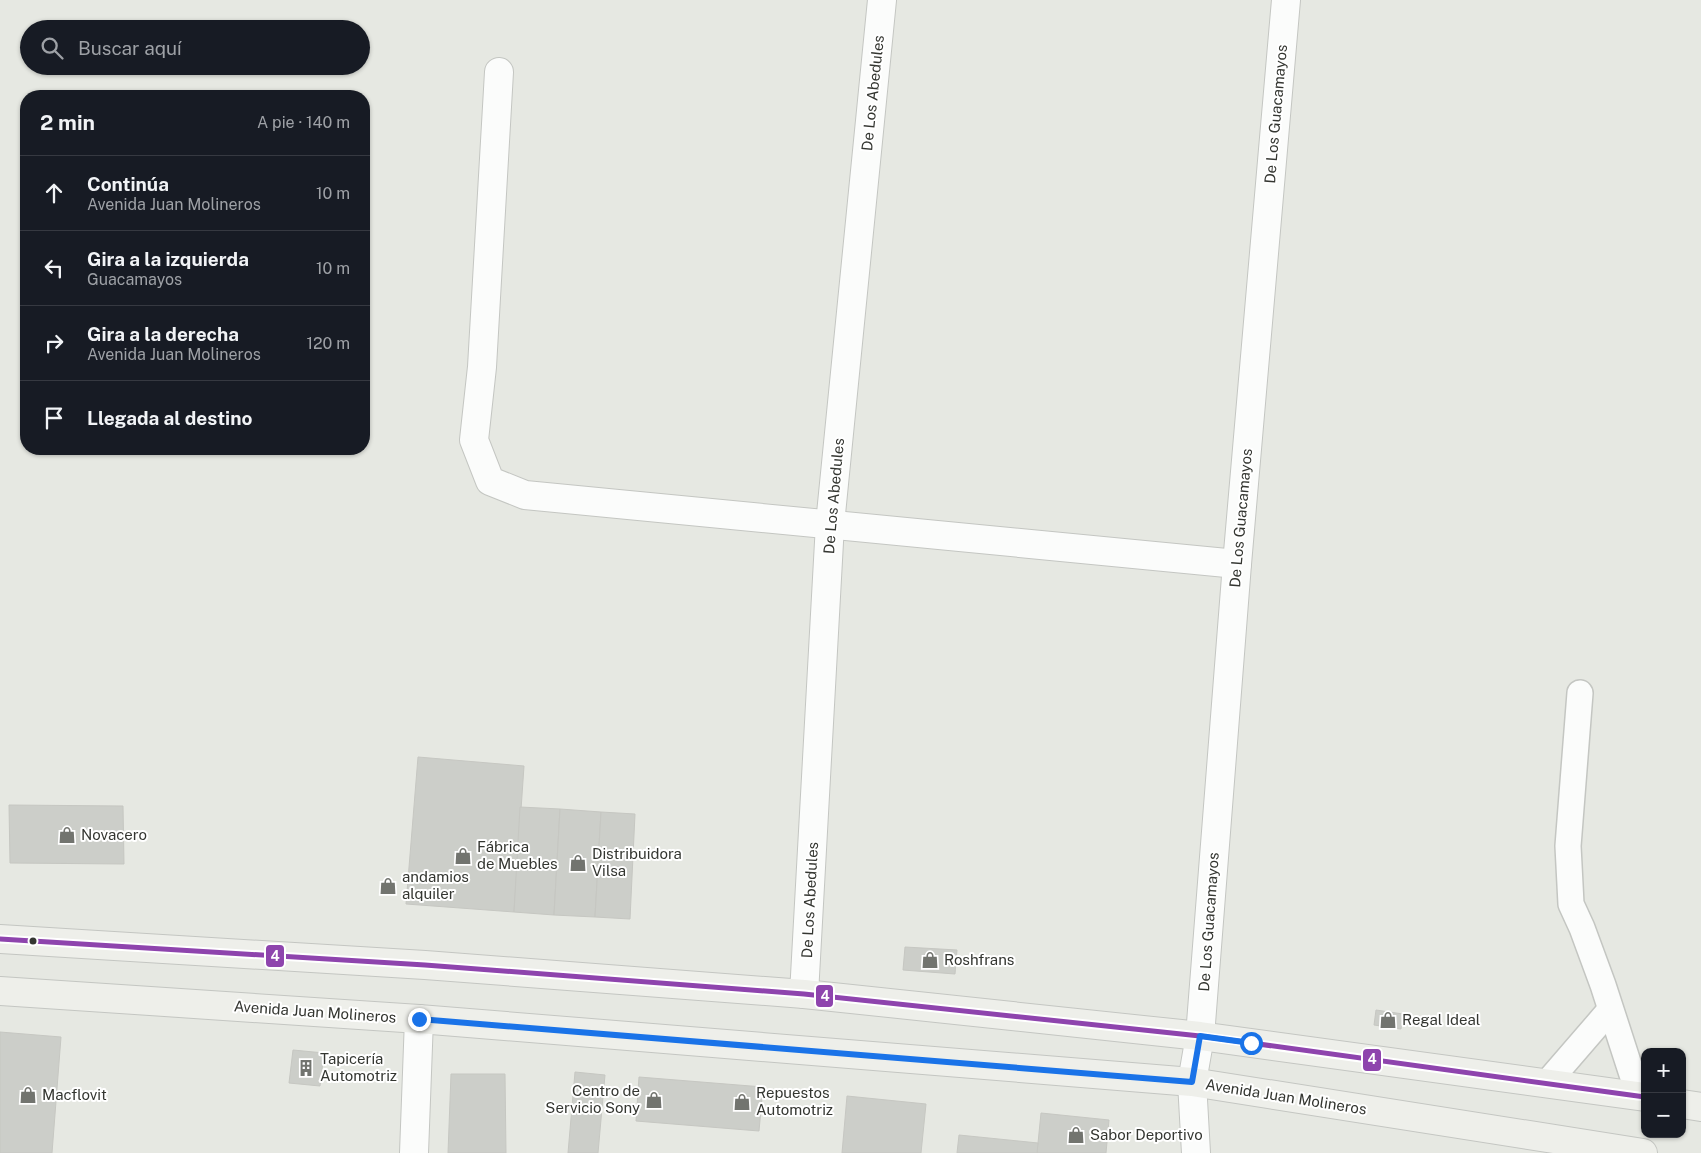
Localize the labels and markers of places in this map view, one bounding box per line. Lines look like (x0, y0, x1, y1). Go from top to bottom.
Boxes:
shop icon: Novacero (57, 825, 77, 845)
place label: Novacero (81, 826, 147, 843)
place label: Fábrica de Muebles (477, 838, 558, 872)
place label: Distribuidora Vilsa (592, 845, 682, 879)
shop icon: Fábrica de Muebles (453, 846, 473, 866)
shop icon: Distribuidora Vilsa (568, 853, 588, 873)
place label: andamios alquiler (402, 868, 469, 902)
shop icon: andamios alquiler (378, 876, 398, 896)
unlabelled marker (28, 936, 38, 946)
shop icon: Roshfrans (920, 950, 940, 970)
place label: Roshfrans (944, 951, 1014, 968)
shop icon: Regal Ideal (1378, 1010, 1398, 1030)
place label: Regal Ideal (1402, 1011, 1480, 1028)
place label: Tapicería Automotriz (320, 1050, 397, 1084)
building icon: Tapicería Automotriz (296, 1058, 316, 1078)
place label: Centro de Servicio Sony (545, 1082, 640, 1116)
place label: Repuestos Automotriz (756, 1084, 833, 1118)
shop icon: Macflovit (18, 1085, 38, 1105)
place label: Macflovit (42, 1086, 107, 1103)
shop icon: Centro de Servicio Sony (644, 1090, 664, 1110)
shop icon: Repuestos Automotriz (732, 1092, 752, 1112)
shop icon: Sabor Deportivo (1066, 1125, 1086, 1145)
place label: Sabor Deportivo (1090, 1126, 1203, 1143)

